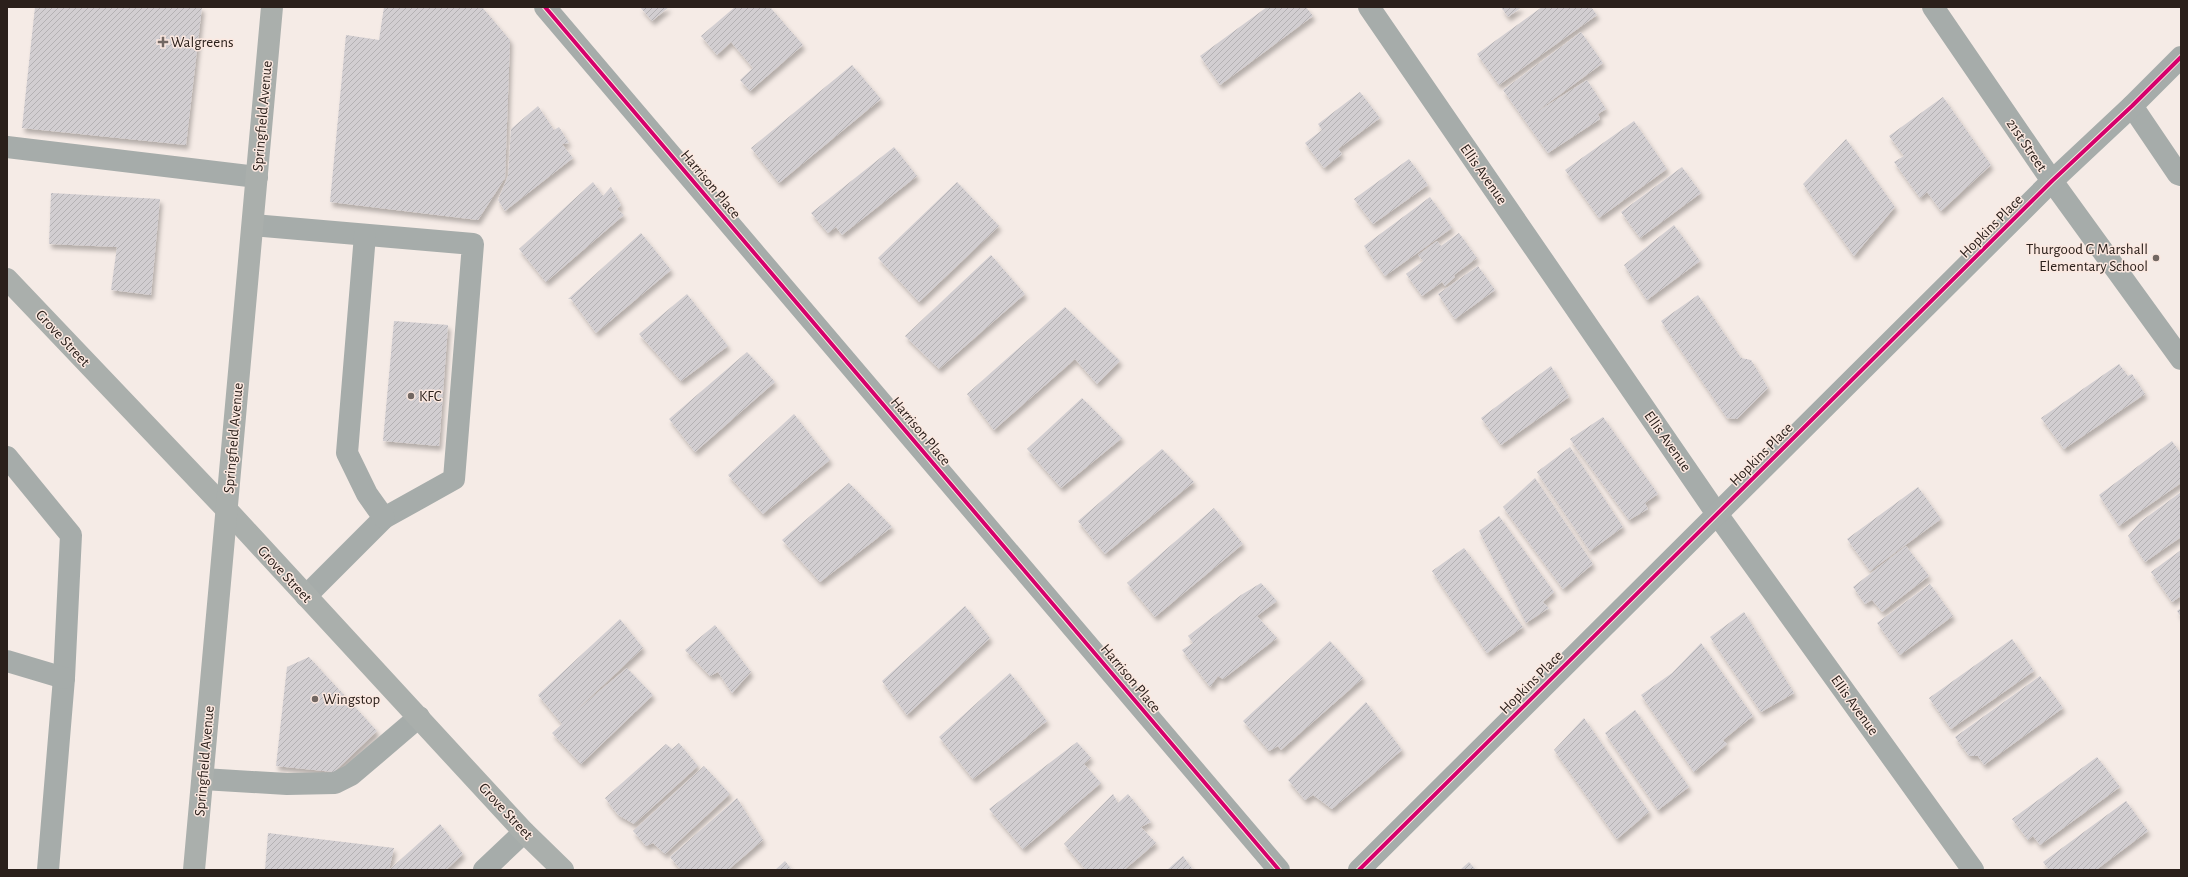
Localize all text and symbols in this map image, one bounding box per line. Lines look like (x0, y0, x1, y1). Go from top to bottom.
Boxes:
place label: Walgreens (171, 35, 233, 50)
marker: Walgreens (158, 37, 168, 47)
street label: Springfield Avenue (250, 60, 275, 172)
street label: 21st Street (2004, 116, 2050, 175)
street label: Ellis Avenue (1457, 141, 1510, 207)
street label: Harrison Place (678, 147, 743, 221)
street label: Hopkins Place (1957, 192, 2026, 261)
place label: Thurgood G Marshall Elementary School (2026, 242, 2148, 274)
marker: Thurgood G Marshall Elementary School (2151, 253, 2161, 263)
street label: Grove Street (33, 307, 93, 370)
street label: Springfield Avenue (221, 382, 246, 494)
place label: KFC (419, 389, 442, 404)
marker: KFC (406, 391, 416, 401)
street label: Harrison Place (888, 394, 953, 468)
street label: Ellis Avenue (1641, 408, 1694, 474)
street label: Hopkins Place (1727, 420, 1796, 489)
street label: Grove Street (255, 543, 315, 606)
street label: Harrison Place (1098, 641, 1163, 715)
street label: Hopkins Place (1497, 648, 1566, 717)
street label: Ellis Avenue (1828, 673, 1881, 738)
place label: Wingstop (323, 692, 380, 707)
marker: Wingstop (310, 694, 320, 704)
street label: Springfield Avenue (192, 705, 217, 817)
street label: Grove Street (476, 780, 536, 843)

